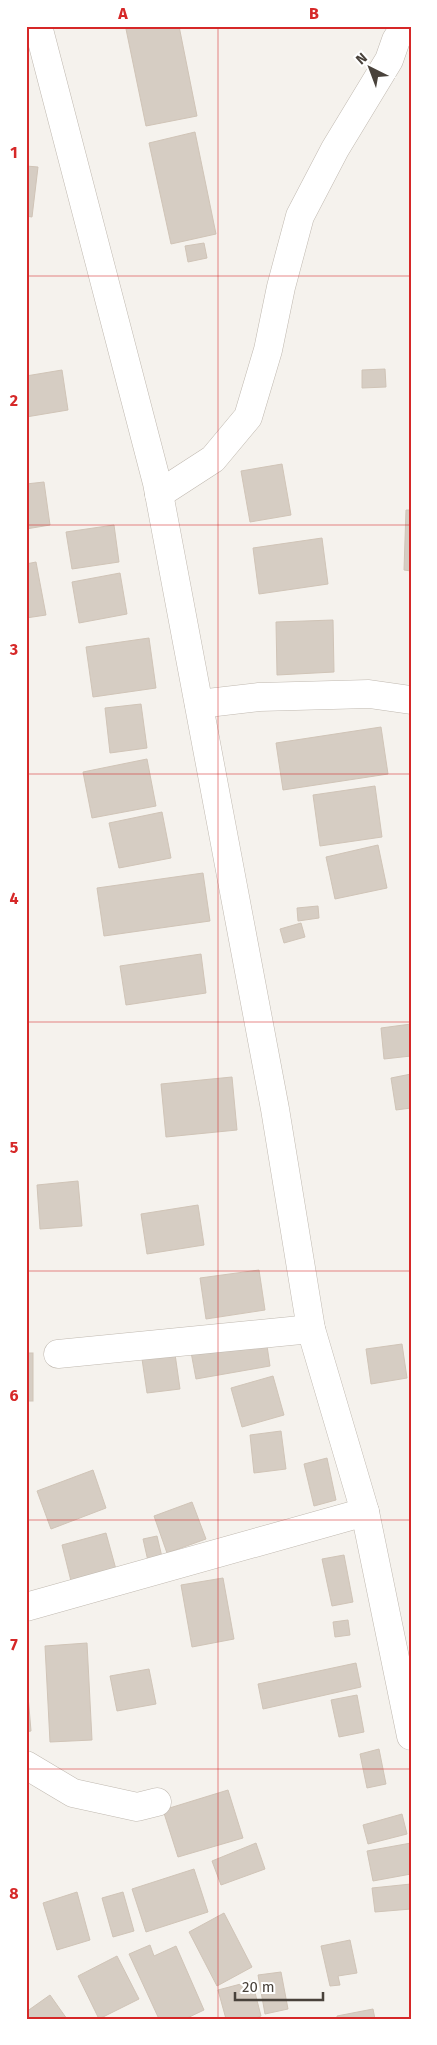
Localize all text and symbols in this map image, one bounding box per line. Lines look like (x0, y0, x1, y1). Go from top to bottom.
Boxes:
text: A (117, 4, 128, 23)
text: B (309, 4, 319, 23)
north arrow (344, 42, 394, 92)
text: N (352, 49, 371, 68)
text: 1 (10, 143, 18, 162)
text: 2 (10, 391, 18, 410)
text: 3 (9, 640, 18, 659)
text: 4 (9, 889, 19, 908)
text: 5 (10, 1138, 19, 1157)
text: 6 (9, 1386, 19, 1405)
text: 7 (10, 1635, 18, 1654)
text: 8 (9, 1884, 19, 1903)
scale bar (235, 1970, 322, 2002)
text: 20 m (242, 1978, 275, 1996)

